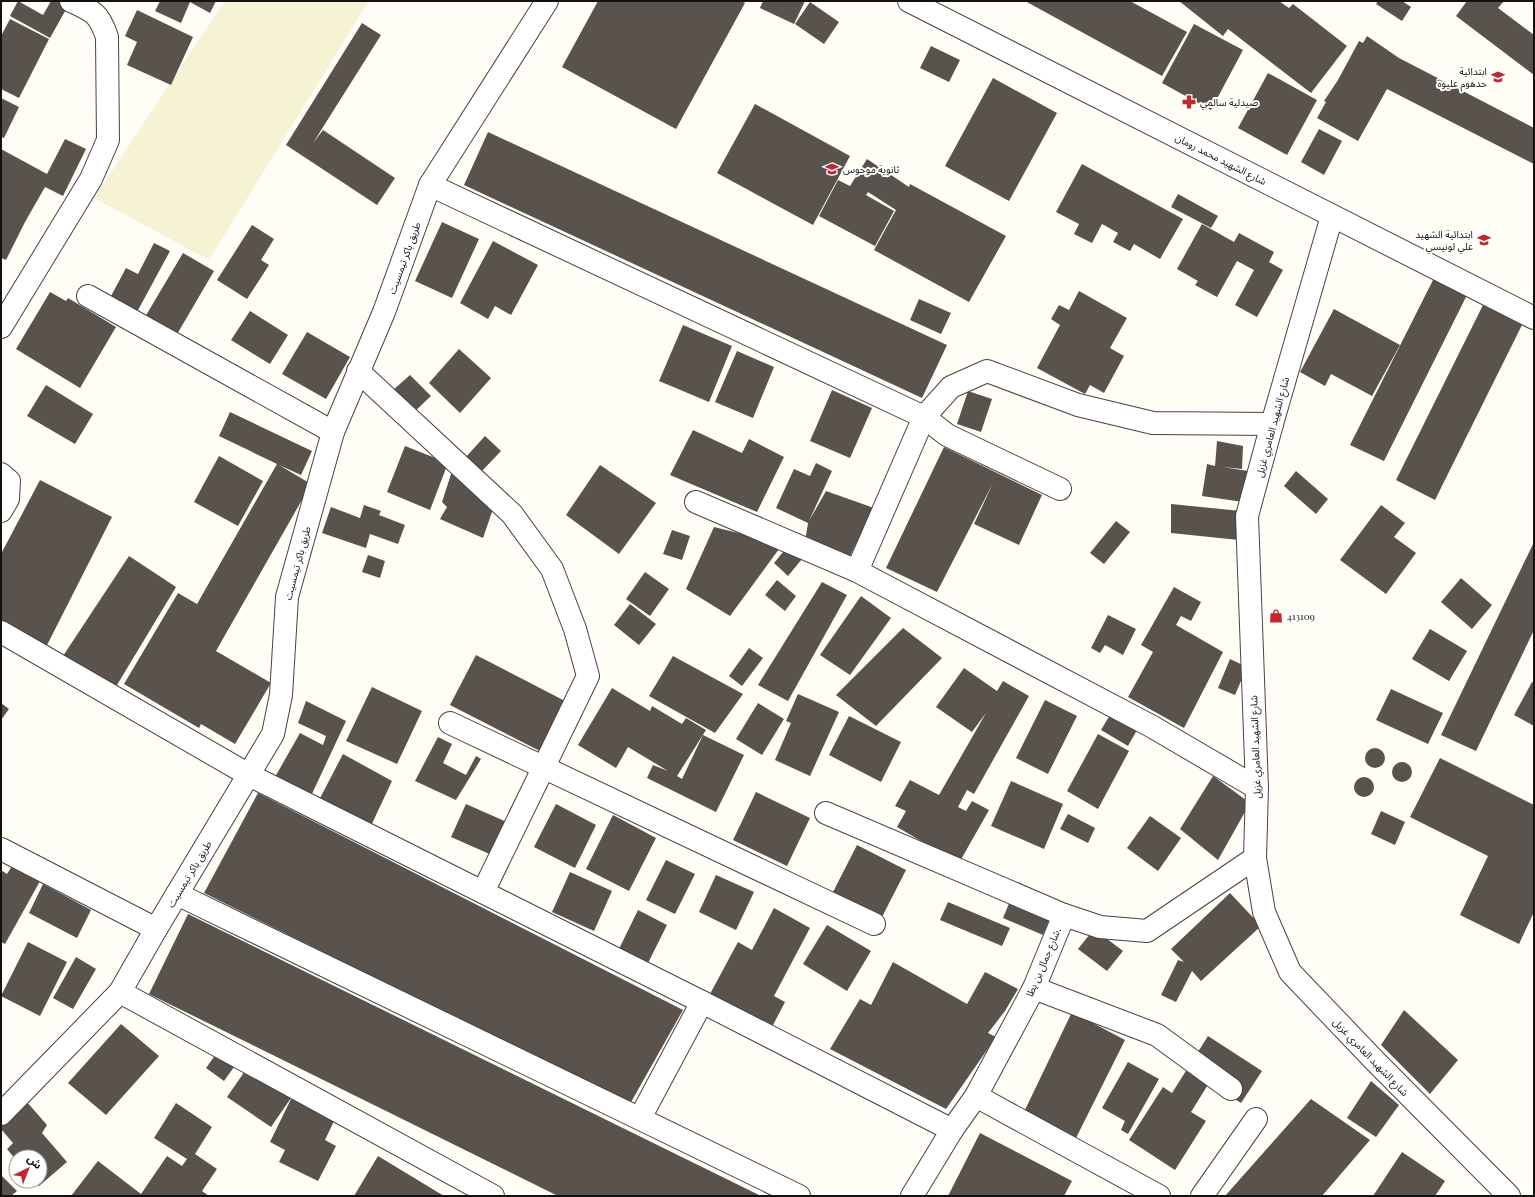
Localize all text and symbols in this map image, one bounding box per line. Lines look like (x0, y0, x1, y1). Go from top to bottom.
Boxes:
place label: ابتدائية حدهوم عليوة (1437, 64, 1487, 92)
school or university icon: ابتدائية حدهوم عليوة (1490, 69, 1506, 85)
pharmacy icon: صيدلية سالمي (1181, 94, 1197, 110)
place label: صيدلية سالمي (1200, 95, 1258, 110)
street label: شارع الشهيد محمد رومان (1173, 130, 1269, 189)
school or university icon: ثانوية موحوس (824, 161, 840, 177)
place label: ثانوية موحوس (843, 162, 899, 176)
street label: طريق باكر تيمسيت (384, 220, 424, 296)
place label: ابتدائية الشهيد علي لونيسي (1415, 227, 1473, 254)
school or university icon: ابتدائية الشهيد علي لونيسي (1476, 232, 1492, 248)
street label: شارع الشهيد العامري غزيل (1252, 375, 1293, 479)
street label: طريق باكر تيمسيت (280, 524, 314, 601)
shop icon: 413109 (1268, 608, 1284, 624)
place label: 413109 (1287, 609, 1315, 623)
street label: شارع الشهيد العامري غزيل (1246, 695, 1265, 799)
street label: طريق باكر تيمسيت (163, 838, 215, 910)
street label: شارع جمال بن يطا. (1022, 925, 1065, 999)
street label: شارع الشهيد العامري غزيل (1329, 1015, 1412, 1100)
north arrow (8, 1149, 48, 1189)
text: ش (25, 1151, 46, 1172)

